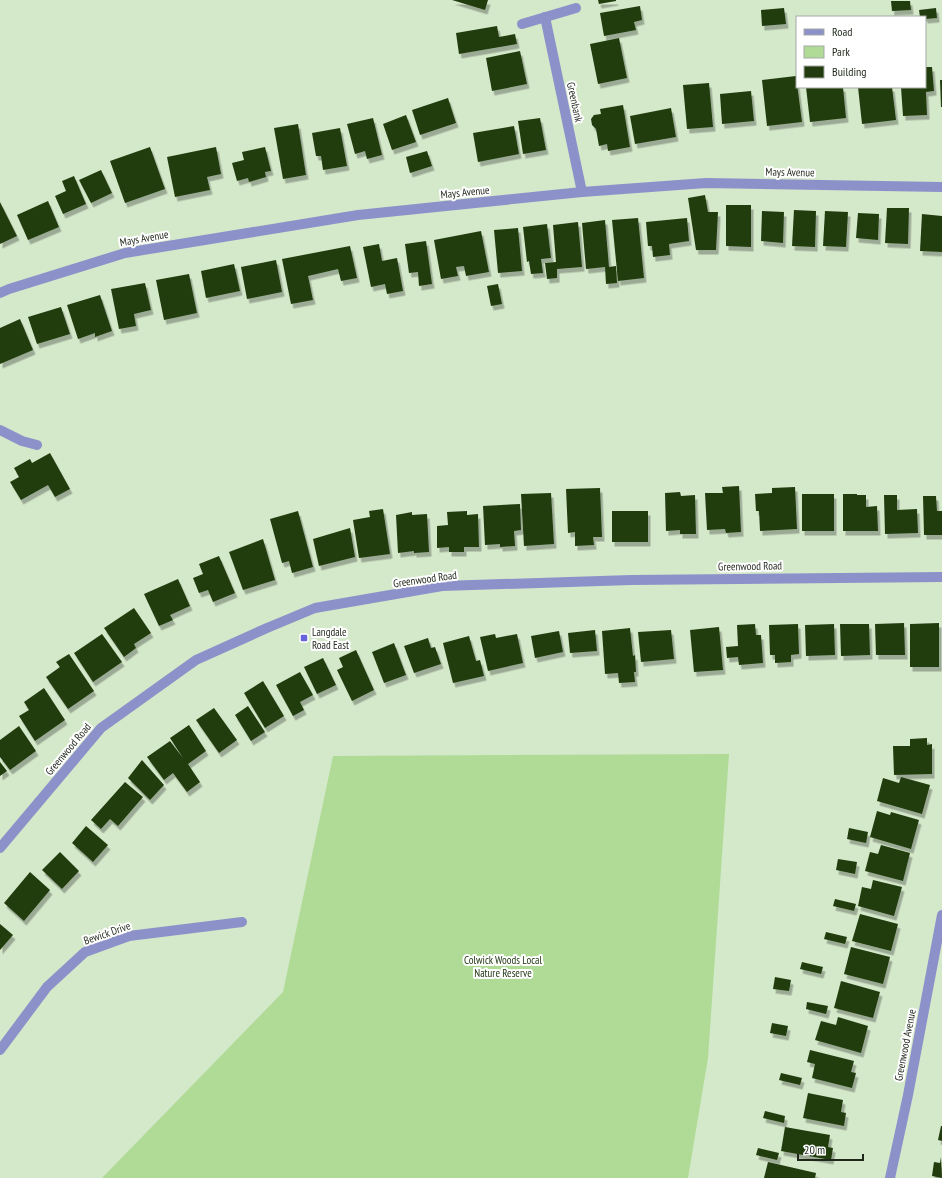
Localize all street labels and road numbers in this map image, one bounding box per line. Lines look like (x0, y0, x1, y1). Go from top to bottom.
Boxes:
street label: Greenbank (564, 81, 586, 124)
street label: Mays Avenue (765, 165, 815, 179)
street label: Mays Avenue (440, 182, 491, 202)
street label: Mays Avenue (119, 227, 170, 249)
street label: Greenwood Road (718, 558, 782, 574)
street label: Greenwood Road (392, 568, 458, 590)
street label: Greenwood Road (42, 720, 94, 778)
street label: Bewick Drive (82, 918, 133, 948)
street label: Greenwood Avenue (891, 1008, 919, 1082)

